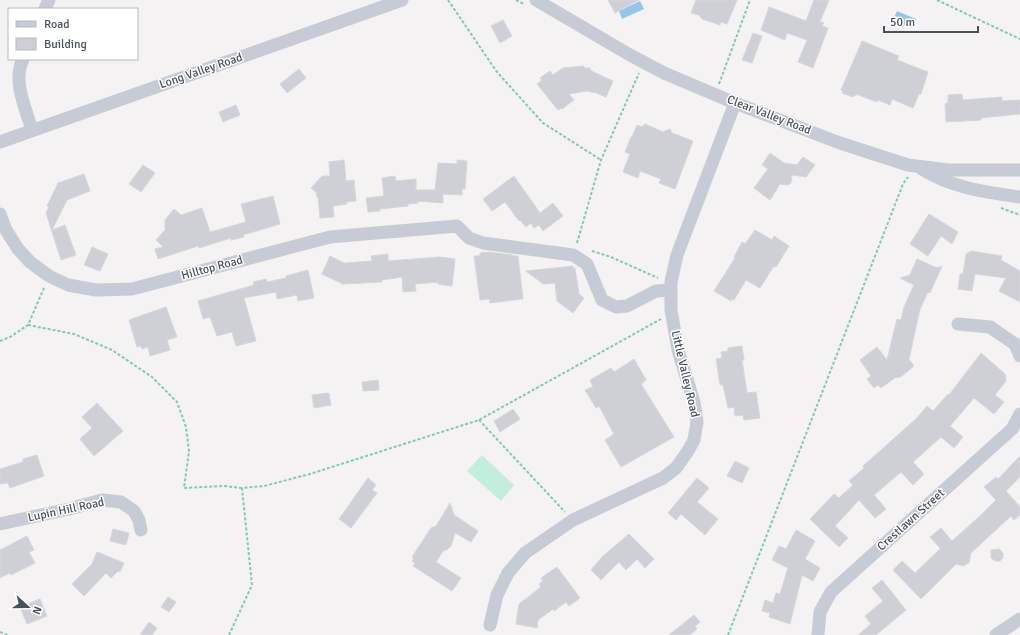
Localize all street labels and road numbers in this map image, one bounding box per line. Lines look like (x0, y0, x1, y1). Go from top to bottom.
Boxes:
street label: Long Valley Road (158, 50, 244, 92)
street label: Clear Valley Road (725, 92, 813, 138)
street label: Hilltop Road (180, 253, 244, 283)
street label: Little Valley Road (668, 329, 702, 419)
street label: Crestlawn Street (874, 486, 948, 554)
street label: Lupin Hill Road (26, 495, 106, 525)

